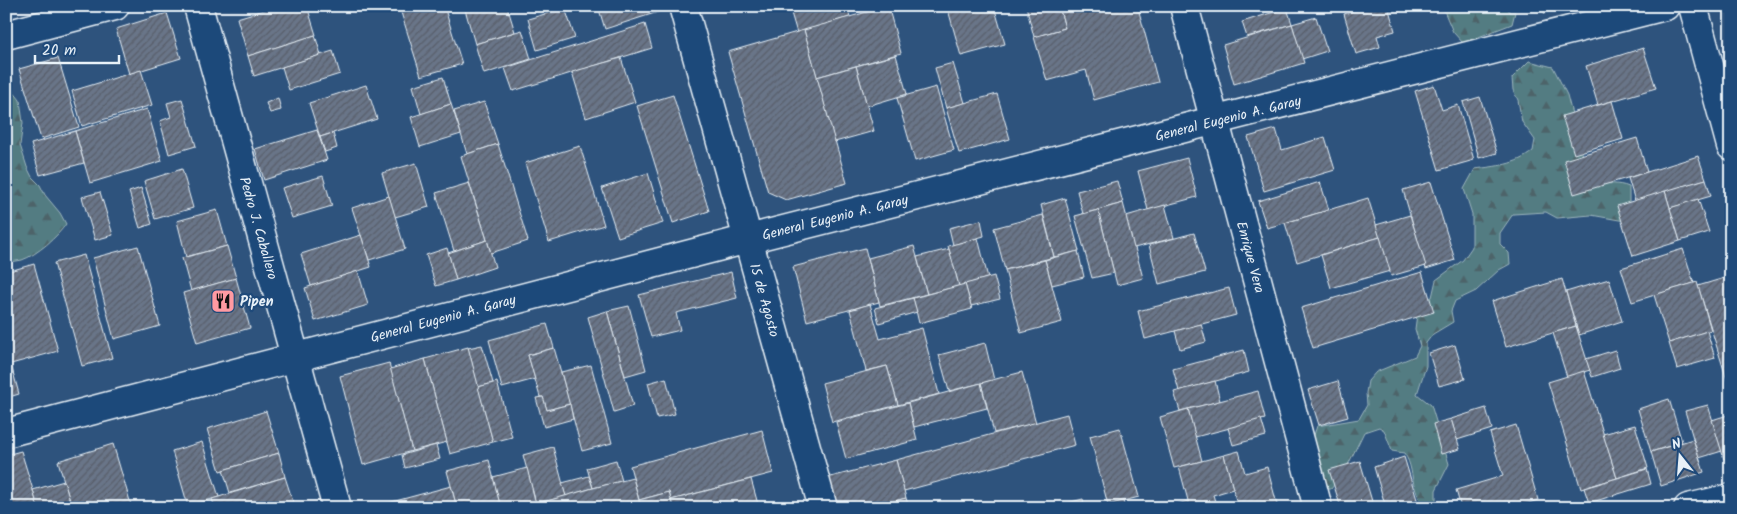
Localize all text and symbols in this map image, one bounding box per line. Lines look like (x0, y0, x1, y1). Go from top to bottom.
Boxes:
scale bar (35, 32, 119, 64)
text: 20 m (42, 39, 76, 63)
street label: General Eugenio A. Garay (1153, 90, 1304, 148)
street label: Pedro J. Caballero (233, 174, 283, 282)
street label: General Eugenio A. Garay (760, 189, 911, 247)
street label: Enrique Vera (1230, 219, 1270, 296)
street label: 15 de Agosto (743, 261, 785, 340)
restaurant icon: Pipen (210, 288, 236, 314)
street label: General Eugenio A. Garay (368, 289, 519, 349)
place label: Pipen (240, 291, 274, 313)
north arrow (1654, 432, 1704, 482)
text: N (1669, 433, 1684, 456)

